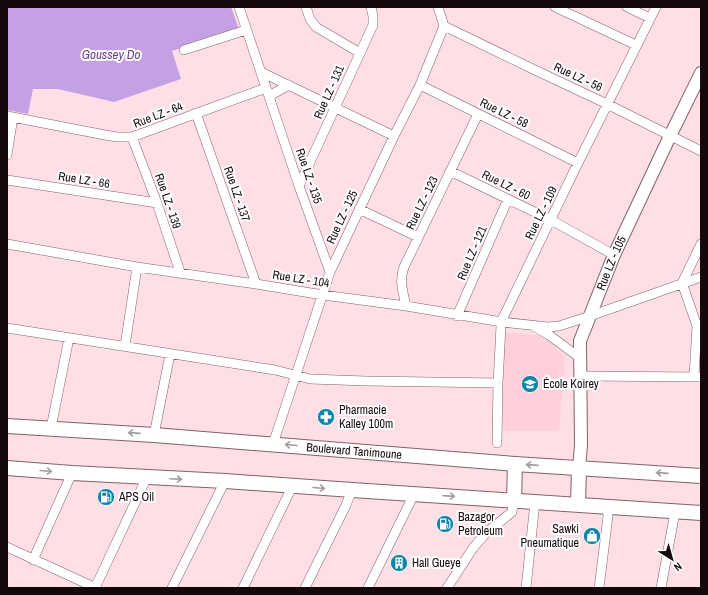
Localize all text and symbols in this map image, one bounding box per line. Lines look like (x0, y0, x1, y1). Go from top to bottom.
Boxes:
water label: Goussey Do (82, 46, 140, 63)
street label: Rue LZ - 56 (551, 59, 605, 95)
street label: Rue LZ - 131 (310, 62, 348, 121)
street label: Rue LZ - 58 (477, 94, 531, 132)
street label: Rue LZ - 64 (131, 98, 186, 132)
street label: Rue LZ - 135 (292, 146, 326, 206)
street label: Rue LZ - 137 (220, 164, 254, 224)
street label: Rue LZ - 60 (479, 166, 533, 204)
street label: Rue LZ - 66 (57, 168, 111, 192)
street label: Rue LZ - 139 (151, 171, 185, 231)
street label: Rue LZ - 123 (402, 174, 442, 232)
street label: Rue LZ - 109 (521, 184, 561, 242)
street label: Rue LZ - 125 (323, 187, 362, 246)
street label: Rue LZ - 121 (453, 223, 491, 283)
street label: Rue LZ - 105 (593, 233, 630, 293)
street label: Rue LZ - 104 (271, 267, 331, 291)
school or university icon: École Koirey (520, 374, 540, 394)
place label: École Koirey (543, 376, 599, 392)
place label: Pharmacie Kalley 100m (339, 402, 393, 432)
pharmacy icon: Pharmacie Kalley 100m (316, 407, 336, 427)
one-way arrow (128, 430, 141, 437)
street label: Boulevard Tanimoune (306, 439, 403, 463)
one-way arrow (285, 441, 298, 449)
one-way arrow (526, 461, 539, 468)
one-way arrow (39, 467, 52, 475)
one-way arrow (656, 470, 669, 477)
one-way arrow (169, 475, 182, 482)
one-way arrow (312, 484, 325, 491)
fuel station icon: APS Oil (96, 487, 116, 507)
place label: APS Oil (118, 489, 154, 505)
one-way arrow (442, 492, 455, 499)
place label: Bazagor Petroleum (458, 509, 503, 539)
fuel station icon: Bazagor Petroleum (435, 514, 455, 534)
place label: Sawki Pneumatique (520, 521, 579, 551)
shop icon: Sawki Pneumatique (582, 526, 602, 546)
north arrow (652, 539, 692, 579)
building icon: Hall Gueye (389, 553, 409, 573)
place label: Hall Gueye (412, 555, 461, 571)
text: N (671, 559, 685, 575)

